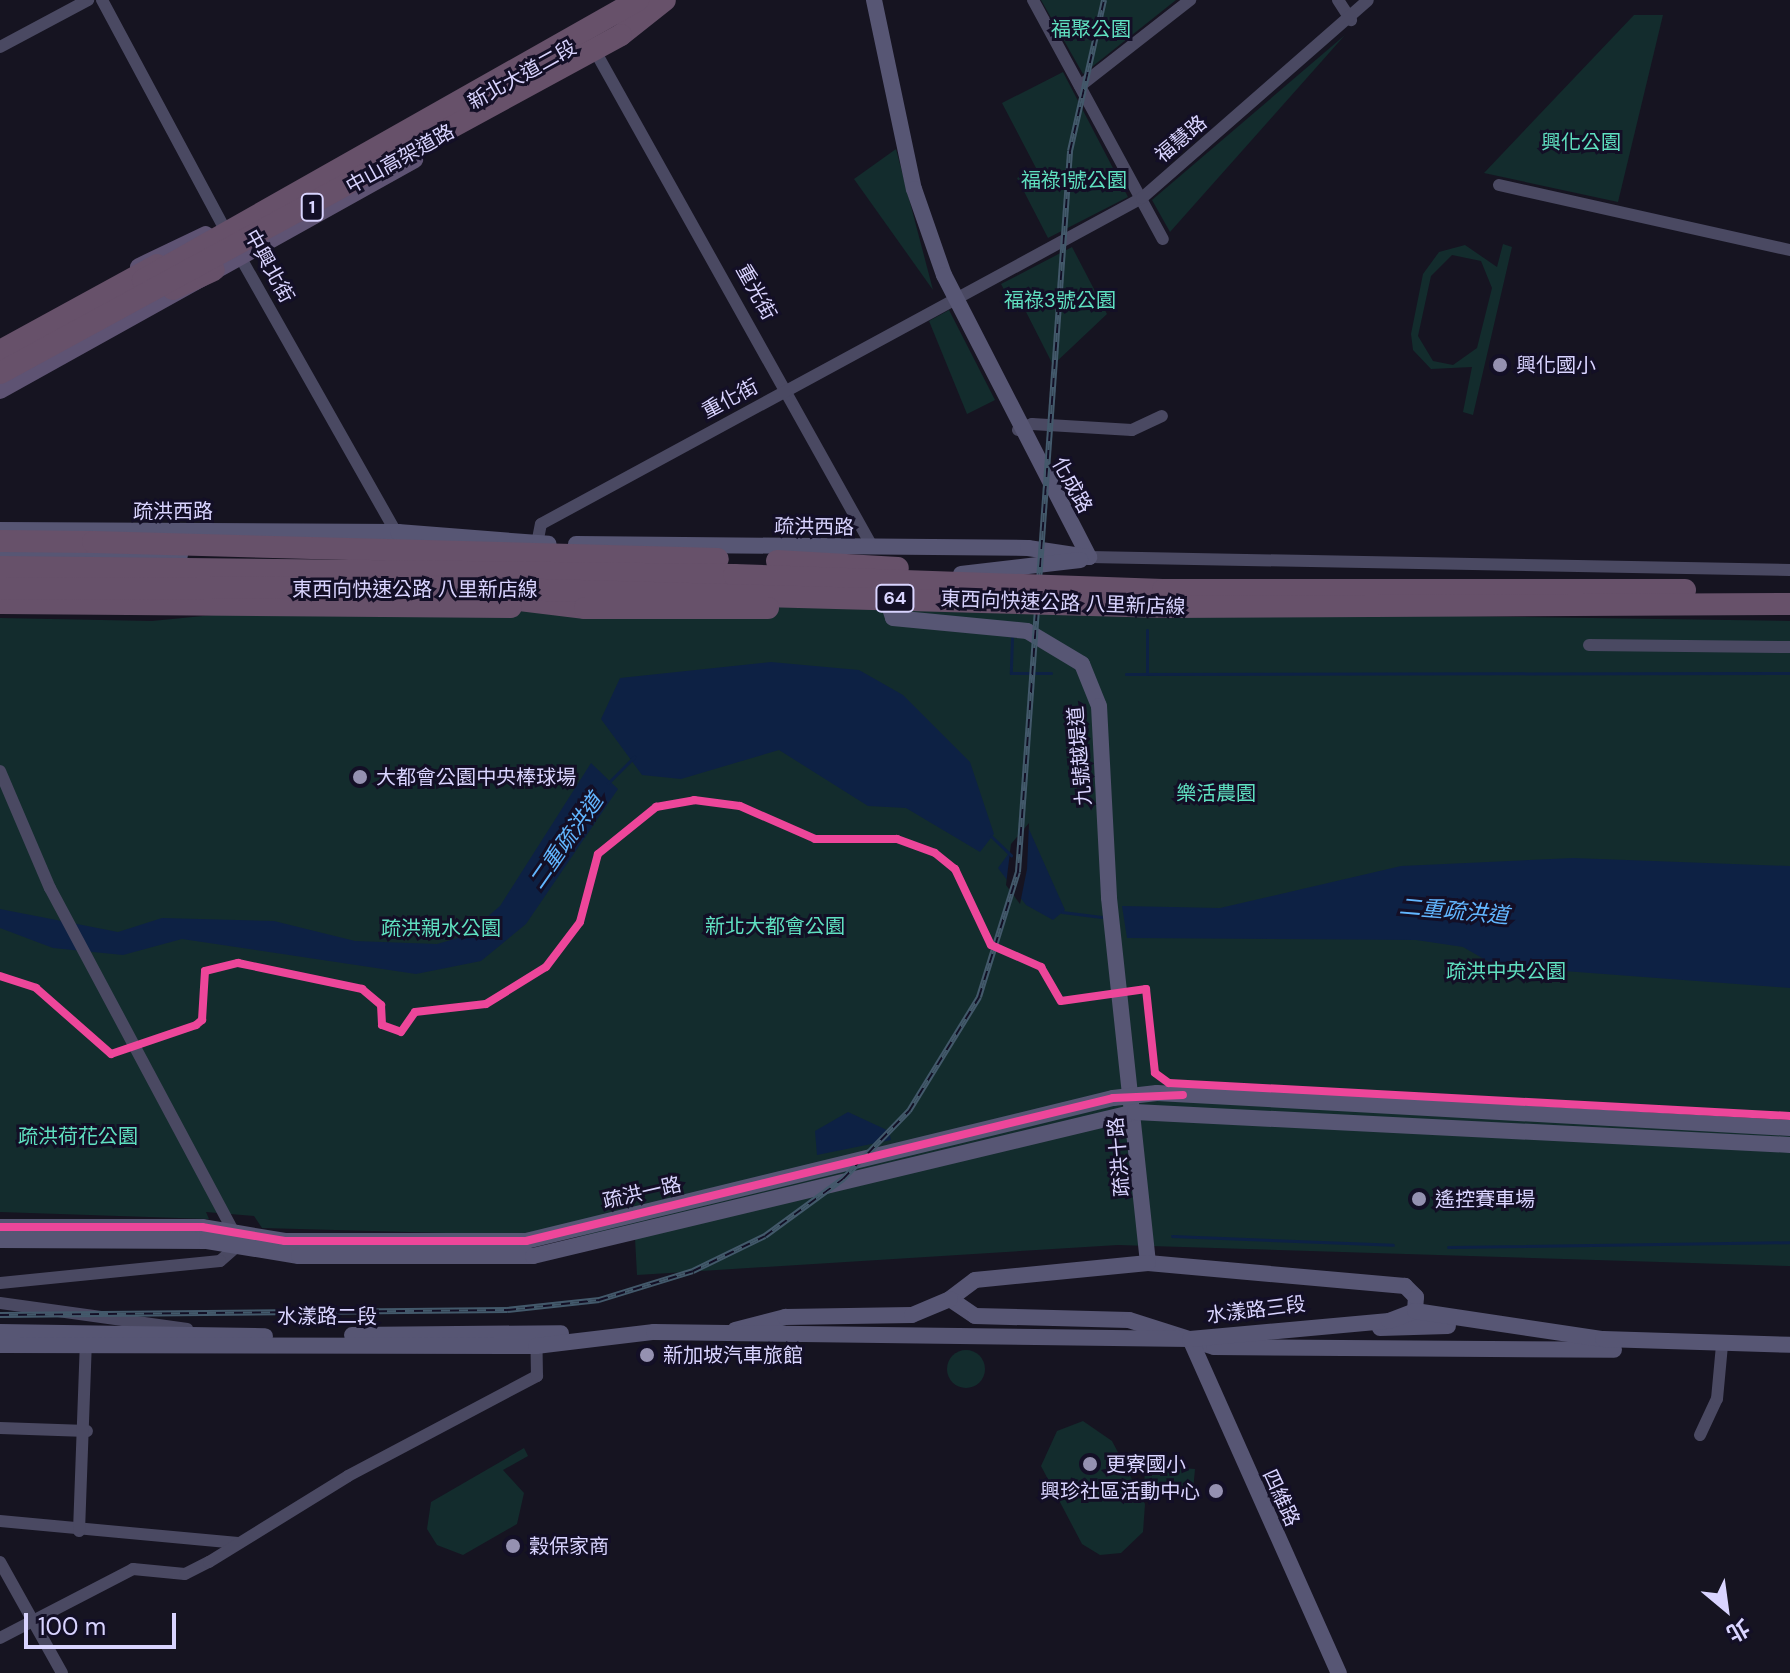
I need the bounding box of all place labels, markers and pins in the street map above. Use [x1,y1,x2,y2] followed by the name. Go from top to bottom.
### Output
[1516,353,1596,377] place label: 興化國小
[1491,356,1509,374] marker: 興化國小
[376,765,576,789] place label: 大都會公園中央棒球場
[351,768,369,786] marker: 大都會公園中央棒球場
[1435,1187,1535,1211] place label: 遙控賽車場
[1410,1190,1428,1208] marker: 遙控賽車場
[663,1343,803,1367] place label: 新加坡汽車旅館
[638,1346,656,1364] marker: 新加坡汽車旅館
[1106,1452,1186,1476] place label: 更寮國小
[1081,1455,1099,1473] marker: 更寮國小
[1040,1479,1200,1503] place label: 興珍社區活動中心
[1207,1482,1225,1500] marker: 興珍社區活動中心
[529,1534,609,1558] place label: 穀保家商
[504,1537,522,1555] marker: 穀保家商

